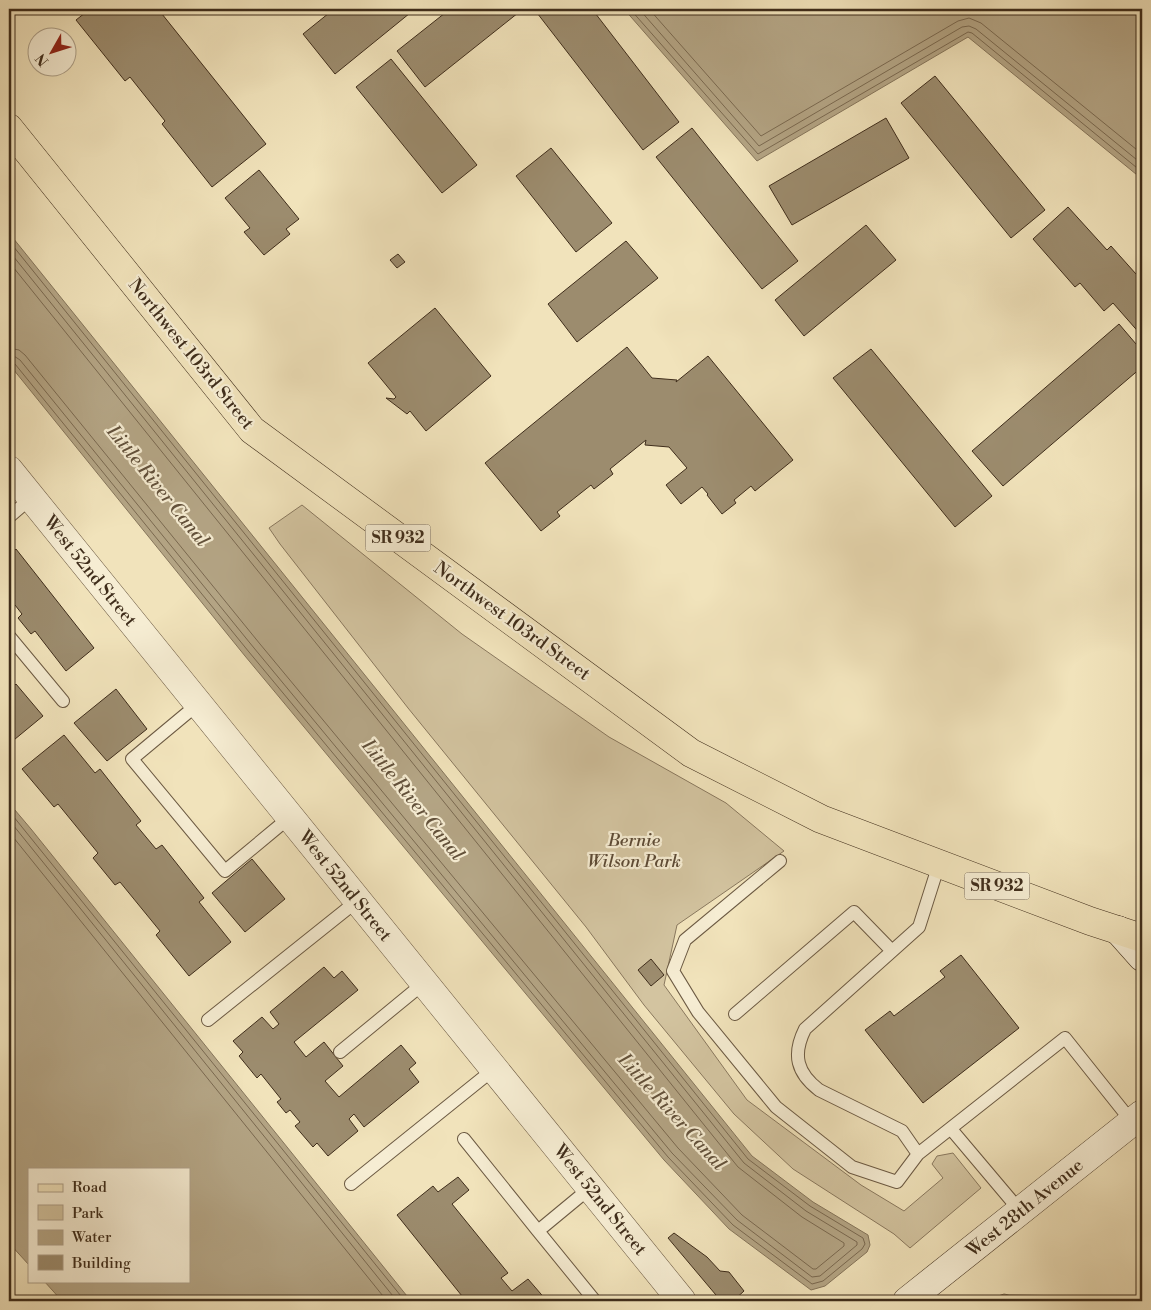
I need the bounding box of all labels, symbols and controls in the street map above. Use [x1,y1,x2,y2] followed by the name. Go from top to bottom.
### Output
[28,28,78,78] north arrow
[32,50,53,70] text: N
[123,274,259,435] street label: Northwest 103rd Street
[101,420,214,552] water label: Little River Canal
[38,510,142,632] street label: West 52nd Street
[366,524,430,552] road number: SR 932
[429,557,595,686] street label: Northwest 103rd Street
[356,734,469,866] water label: Little River Canal
[293,825,397,947] street label: West 52nd Street
[587,829,681,873] park label: Bernie Wilson Park
[964,872,1030,899] road number: SR 932
[612,1048,731,1176] water label: Little River Canal
[548,1139,652,1261] street label: West 52nd Street
[961,1154,1088,1263] street label: West 28th Avenue
[28,1168,190,1282] legend
[72,1178,107,1197] text: Road
[72,1204,104,1223] text: Park
[71,1228,112,1247] text: Water
[71,1254,131,1273] text: Building

